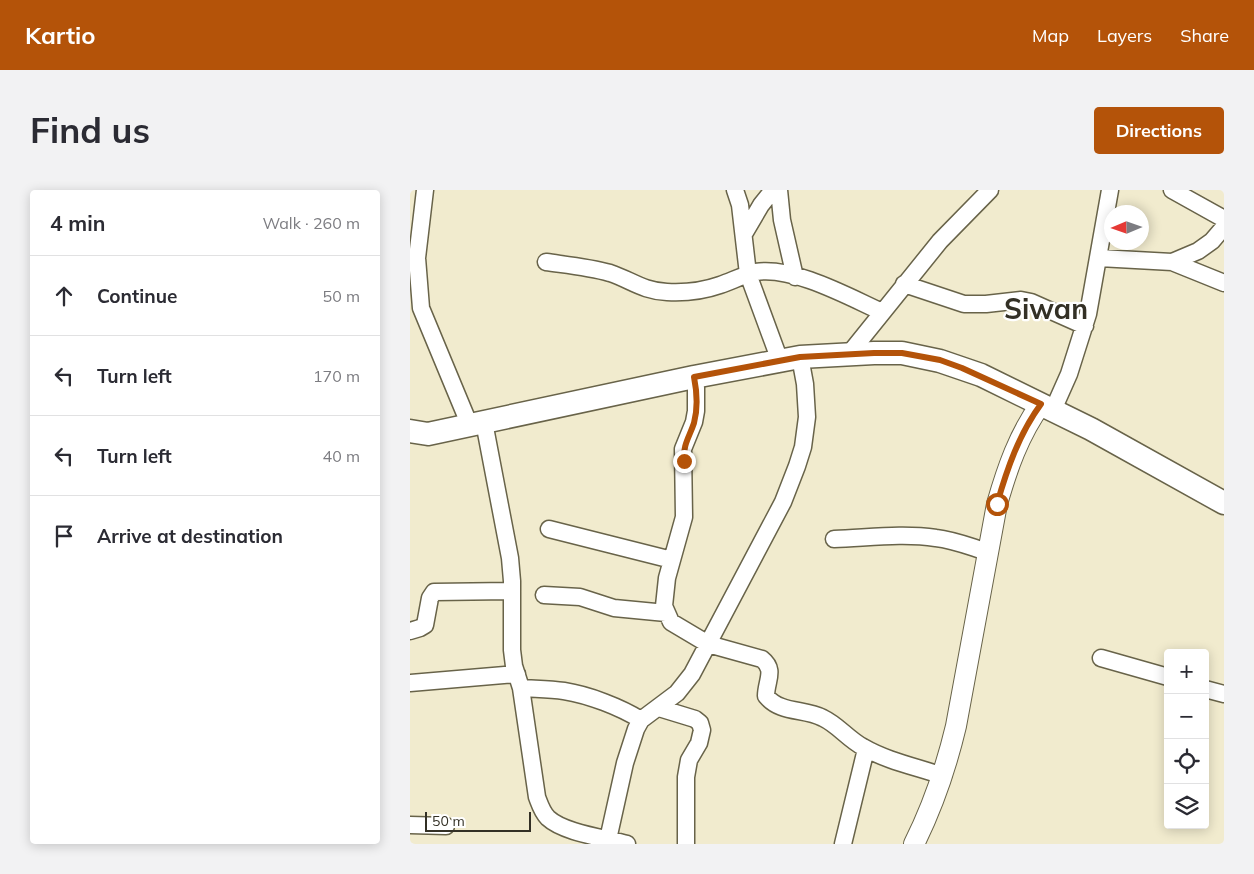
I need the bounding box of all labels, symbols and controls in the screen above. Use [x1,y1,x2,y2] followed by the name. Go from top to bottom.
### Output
[25,20,96,50] text: Kartio
[1032,24,1069,47] text: Map
[1097,24,1152,47] text: Layers
[1180,24,1229,47] text: Share
[1094,107,1224,154] button: Directions
[30,108,150,152] text: Find us
[1104,205,1149,250] north arrow
[50,210,105,236] text: 4 min
[262,213,360,233] text: Walk · 260 m
[50,282,78,310] icon: ahead
[97,284,177,308] text: Continue
[323,286,360,306] text: 50 m
[1004,291,1088,326] district label: Siwan
[50,362,78,390] icon: left
[97,364,172,388] text: Turn left
[313,366,360,386] text: 170 m
[50,442,78,470] icon: left
[97,444,172,468] text: Turn left
[323,446,360,466] text: 40 m
[673,450,696,473] route end
[986,493,1009,516] route start
[50,522,78,550] icon: arrive
[97,524,283,548] text: Arrive at destination
[1164,649,1209,829] map controls
[1164,649,1209,694] button: +
[1164,694,1209,739] button: −
[1164,739,1209,784] button: locate
[1164,784,1209,829] button: layers
[425,809,531,832] scale bar
[432,812,465,830] text: 50 m

